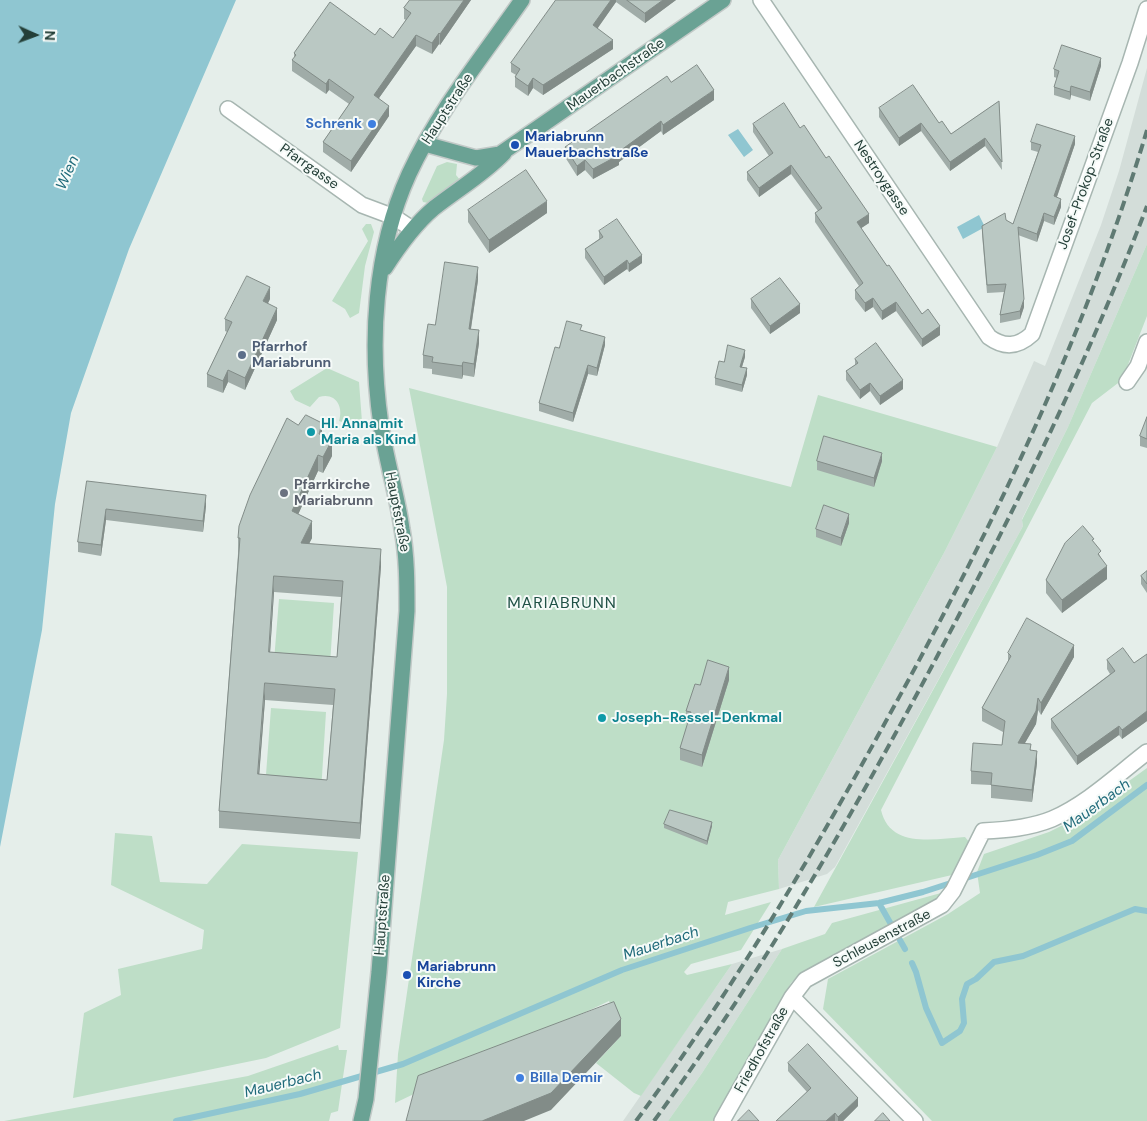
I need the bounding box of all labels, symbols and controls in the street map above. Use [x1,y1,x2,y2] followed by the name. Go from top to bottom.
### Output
[10,10,60,60] north arrow
[41,30,59,41] text: N
[564,35,668,115] street label: Mauerbachstraße
[419,70,477,148] street label: Hauptstraße
[306,116,362,132] place label: Schrenk
[1054,116,1118,252] street label: Josef-Prokop-Straße
[366,118,378,130] marker: Schrenk
[525,129,648,162] place label: Mariabrunn Mauerbachstraße
[850,137,912,219] street label: Nestroygasse
[509,139,521,151] marker: Mariabrunn Mauerbachstraße
[276,141,342,193] street label: Pfarrgasse
[53,153,83,193] water label: Wien
[252,339,331,372] place label: Pfarrhof Mariabrunn
[236,349,248,361] marker: Pfarrhof Mariabrunn
[321,416,416,448] place label: Hl. Anna mit Maria als Kind
[305,426,317,438] marker: Hl. Anna mit Maria als Kind
[381,471,413,553] street label: Hauptstraße
[294,477,373,510] place label: Pfarrkirche Mariabrunn
[278,487,290,499] marker: Pfarrkirche Mariabrunn
[506,594,618,614] district label: MARIABRUNN
[612,710,782,726] place label: Joseph-Ressel-Denkmal
[596,712,608,724] marker: Joseph-Ressel-Denkmal
[1060,776,1134,836] water label: Mauerbach
[372,874,394,956] street label: Hauptstraße
[830,906,934,972] street label: Schleusenstraße
[621,923,701,965] water label: Mauerbach
[417,959,496,992] place label: Mariabrunn Kirche
[401,969,413,981] marker: Mariabrunn Kirche
[731,1004,793,1096] street label: Friedhofstraße
[243,1066,323,1102] water label: Mauerbach
[530,1070,603,1086] place label: Billa Demir
[514,1072,526,1084] marker: Billa Demir

